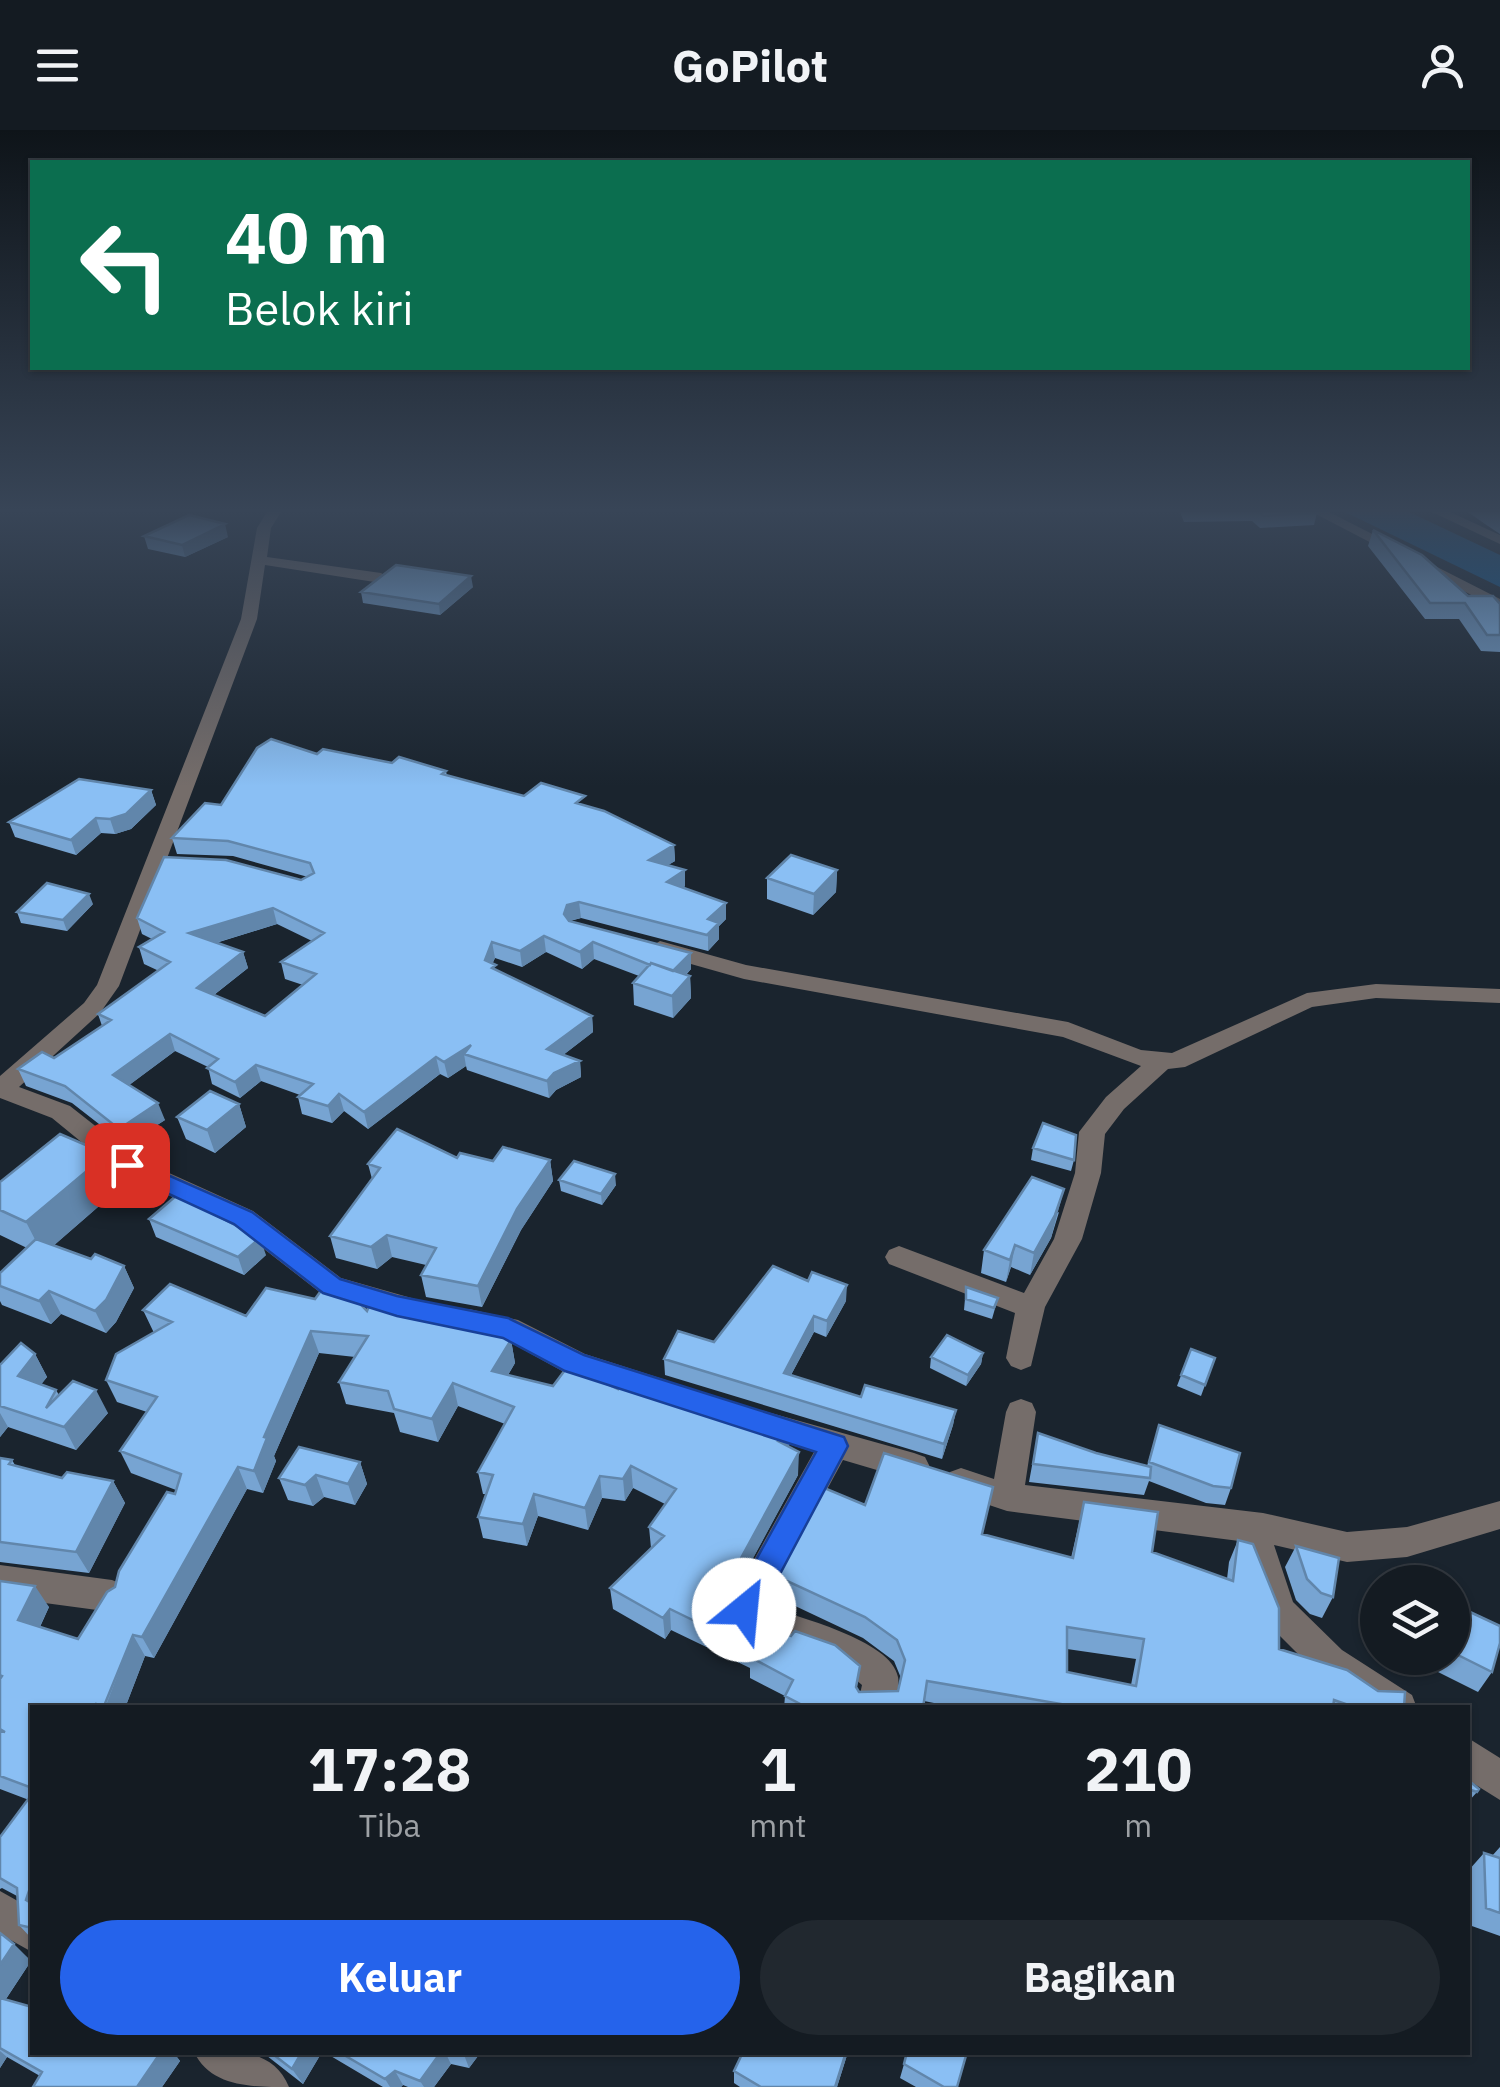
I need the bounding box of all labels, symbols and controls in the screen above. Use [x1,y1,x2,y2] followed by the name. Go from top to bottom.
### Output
[672,36,828,94] text: GoPilot
[30,38,85,93] icon: menu
[1415,38,1470,93] icon: person
[225,191,388,282] text: 40 m
[60,200,190,330] icon: left
[225,279,414,337] text: Belok kiri
[85,1123,170,1208] pin
[100,1138,155,1193] icon: arrive
[692,1558,796,1662] position arrow
[1360,1565,1470,1675] map controls
[1360,1565,1470,1675] button: layers
[308,1729,472,1808] text: 17:28
[760,1729,796,1808] text: 1
[1084,1729,1192,1808] text: 210
[359,1804,421,1846] text: Tiba
[749,1804,807,1846] text: mnt
[1124,1804,1152,1846] text: m
[60,1920,740,2035] button: Keluar
[760,1920,1440,2035] button: Bagikan

